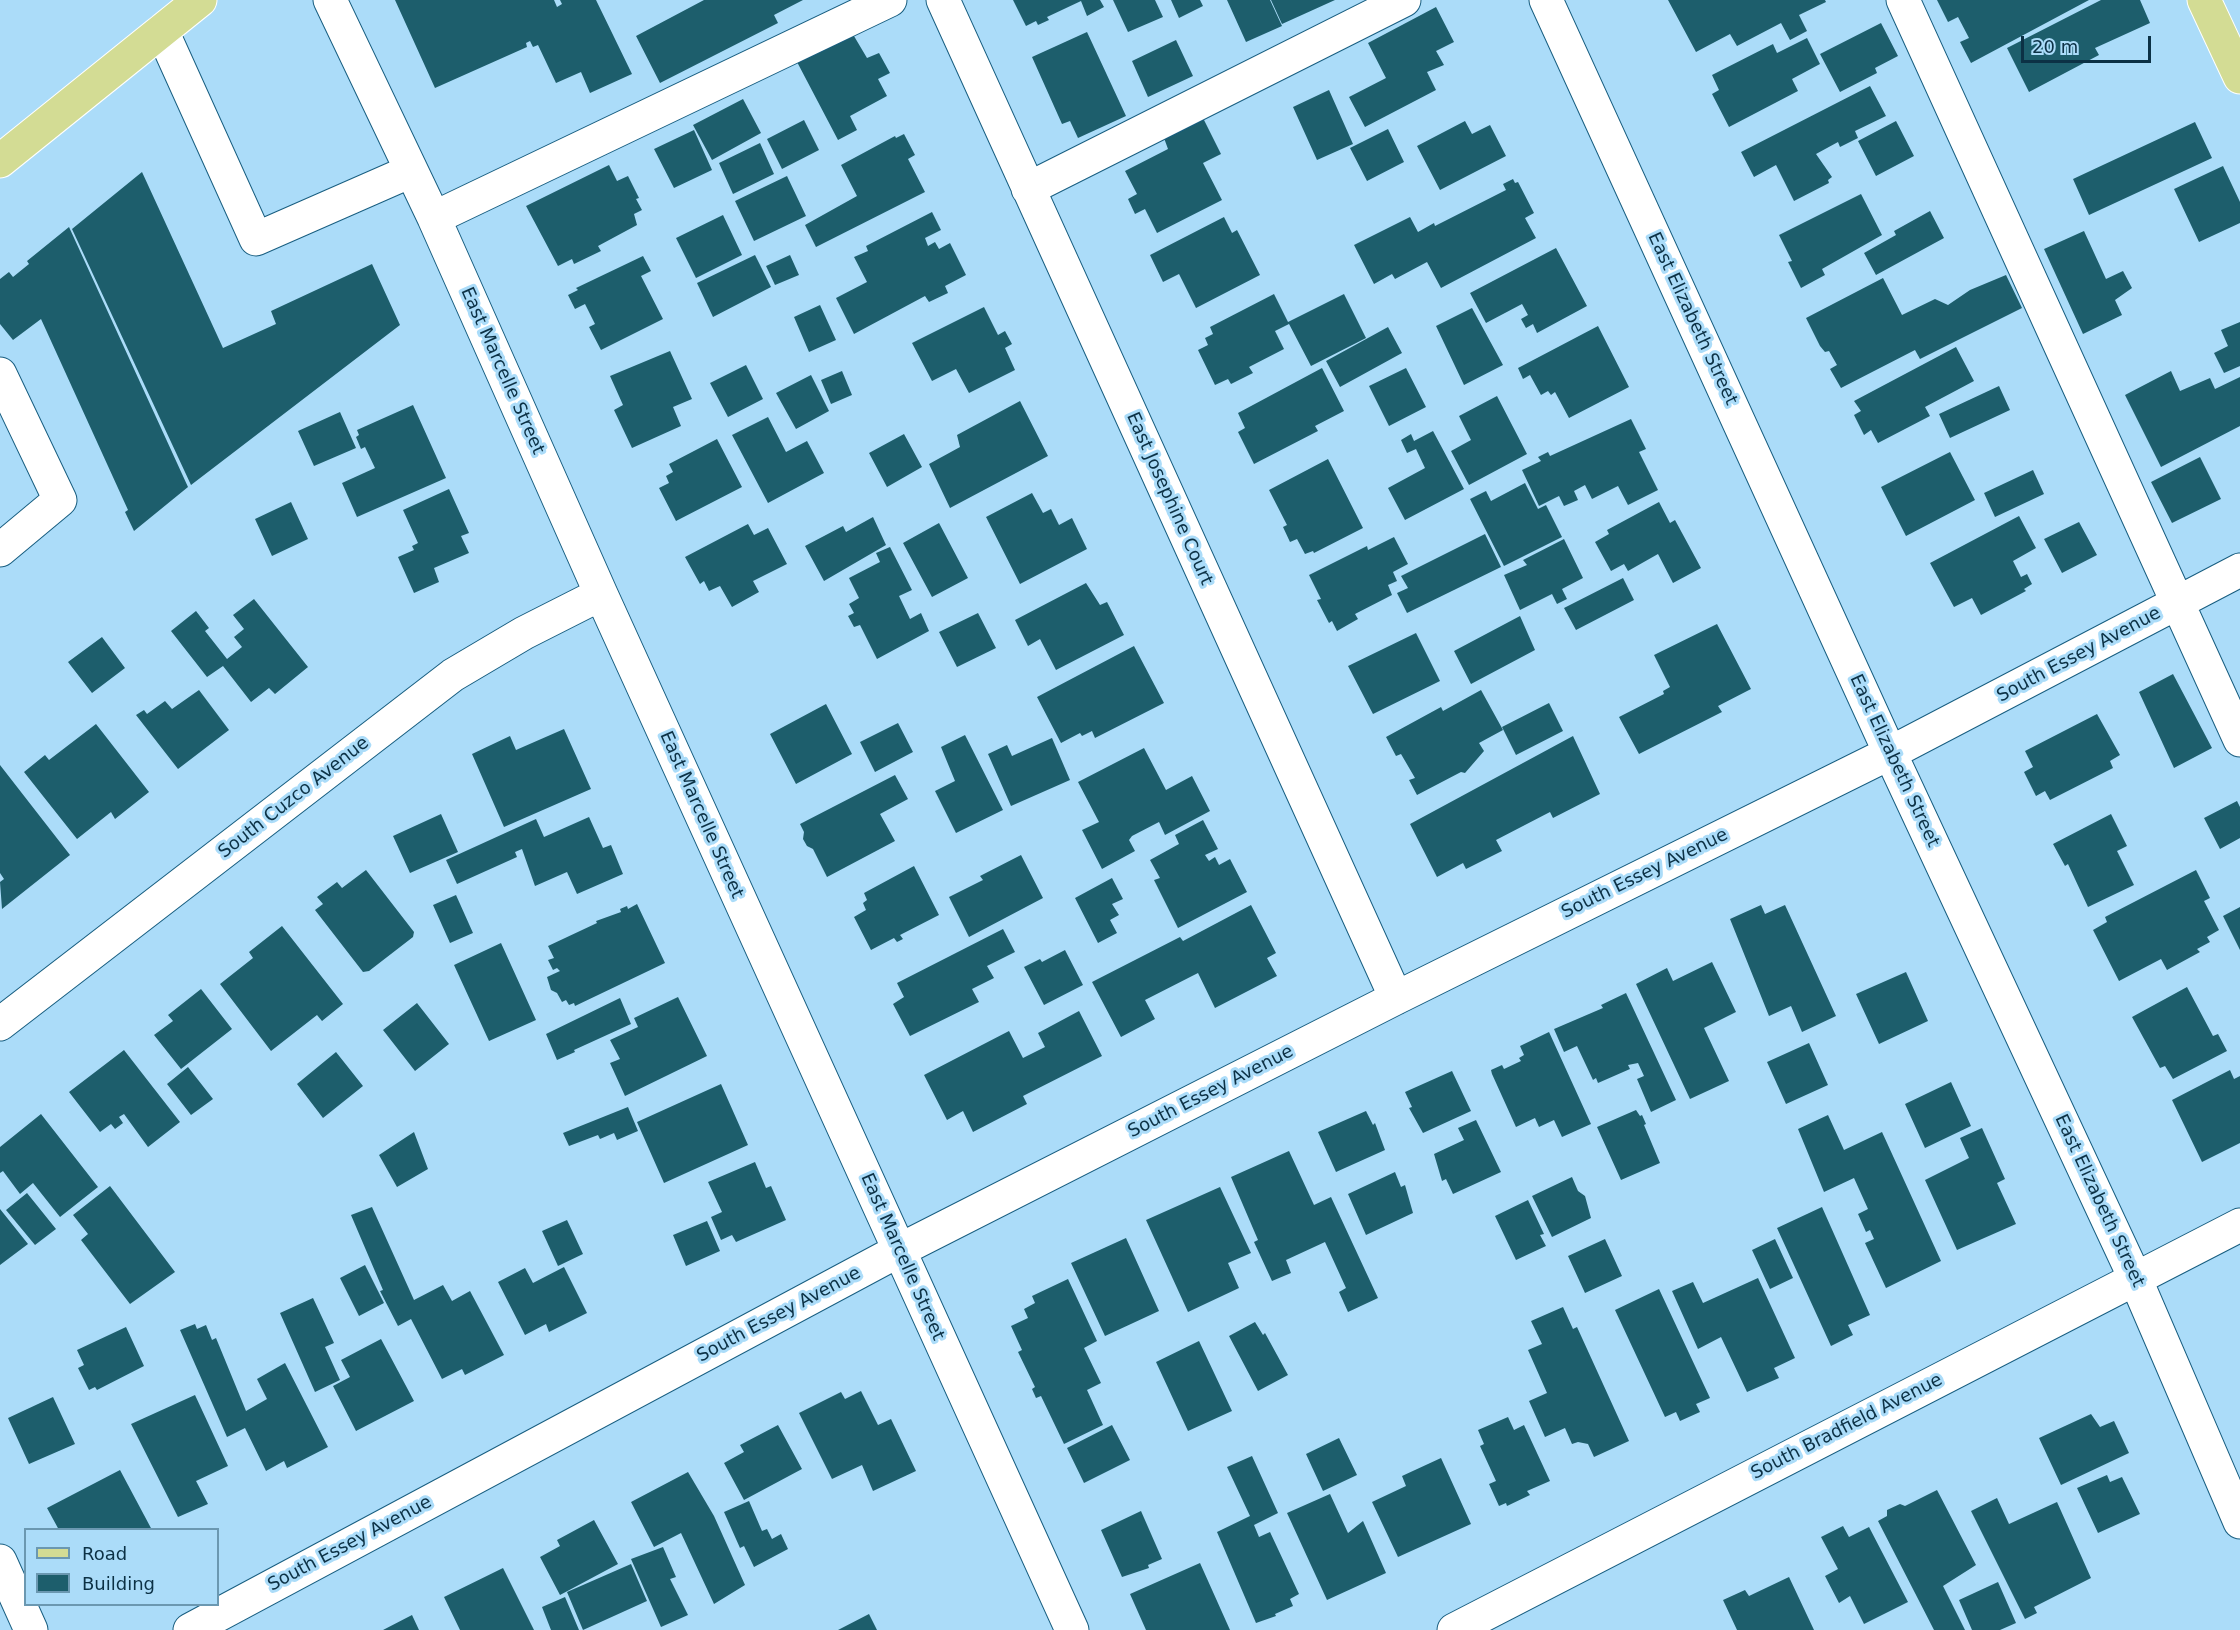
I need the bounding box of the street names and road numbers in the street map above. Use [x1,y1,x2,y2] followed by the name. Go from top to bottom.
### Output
[1643,229,1741,409] street label: East Elizabeth Street
[455,284,549,458] street label: East Marcelle Street
[1121,409,1217,589] street label: East Josephine Court
[1993,603,2165,707] street label: South Essey Avenue
[1845,671,1943,851] street label: East Elizabeth Street
[654,728,748,902] street label: East Marcelle Street
[214,733,374,863] street label: South Cuzco Avenue
[1558,824,1732,924] street label: South Essey Avenue
[1125,1041,1297,1143] street label: South Essey Avenue
[2050,1111,2148,1291] street label: East Elizabeth Street
[855,1170,949,1344] street label: East Marcelle Street
[693,1263,865,1367] street label: South Essey Avenue
[1748,1369,1946,1485] street label: South Bradfield Avenue
[264,1492,436,1596] street label: South Essey Avenue

